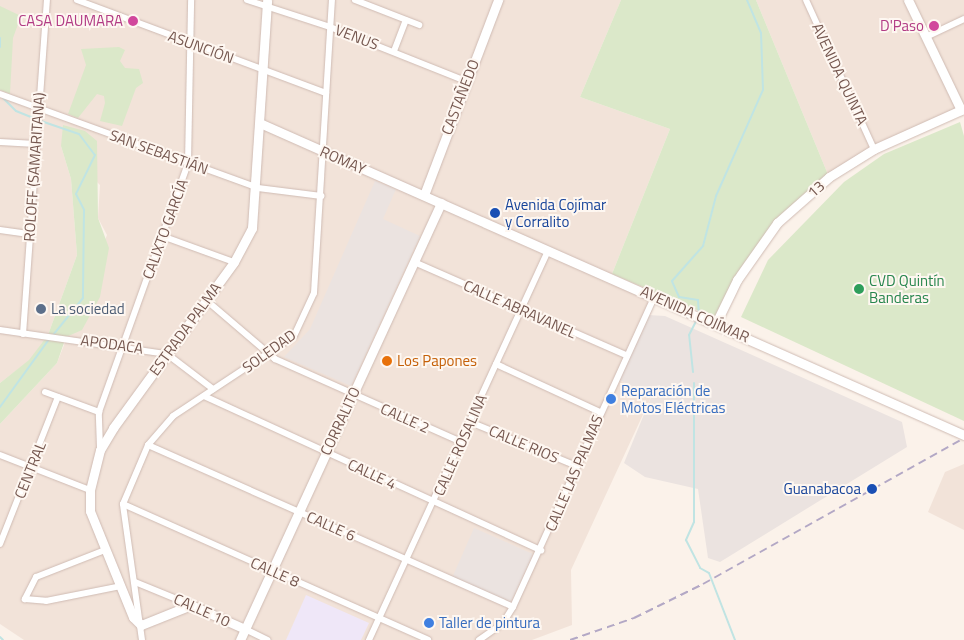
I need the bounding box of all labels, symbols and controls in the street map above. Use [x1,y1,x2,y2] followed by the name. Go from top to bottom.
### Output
[18,12,123,30] place label: CASA DAUMARA
[127,15,139,27] marker: CASA DAUMARA
[880,17,924,35] place label: D'Paso
[808,20,872,128] street label: AVENIDA QUINTA
[928,20,940,32] marker: D'Paso
[333,21,381,53] street label: VENUS
[166,27,236,67] street label: ASUNCIÓN
[437,57,483,137] street label: CASTAÑEDO
[20,92,48,242] street label: ROLOFF (SAMARITANA)
[107,126,211,178] street label: SAN SEBASTIÁN
[317,142,369,178] street label: ROMAY
[139,176,191,282] street label: CALIXTO GARCÍA
[804,177,828,201] street label: 13
[505,195,606,230] place label: Avenida Cojímar y Corralito
[489,207,501,219] marker: Avenida Cojímar y Corralito
[869,271,945,306] place label: CVD Quintín Banderas
[461,276,579,342] street label: CALLE ABRAVANEL
[145,279,225,379] street label: ESTRADA PALMA
[638,282,752,346] street label: AVENIDA COJÍMAR
[853,283,865,295] marker: CVD Quintín Banderas
[51,300,125,318] place label: La sociedad
[35,303,47,315] marker: La sociedad
[239,326,299,376] street label: SOLEDAD
[80,331,144,357] street label: APODACA
[397,352,477,370] place label: Los Papones
[381,355,393,367] marker: Los Papones
[621,381,725,416] place label: Reparación de Motos Eléctricas
[316,384,364,458] street label: CORRALITO
[430,392,490,498] street label: CALLE ROSALINA
[605,393,617,405] marker: Reparación de Motos Eléctricas
[378,399,432,437] street label: CALLE 2
[541,412,607,534] street label: CALLE LAS PALMAS
[486,421,562,467] street label: CALLE RIOS
[10,439,50,501] street label: CENTRAL
[345,455,399,493] street label: CALLE 4
[783,480,861,498] place label: Guanabacoa
[865,482,879,496] marker: Guanabacoa
[304,507,358,545] street label: CALLE 6
[248,553,302,591] street label: CALLE 8
[171,590,233,630] street label: CALLE 10
[439,614,540,632] place label: Taller de pintura
[423,617,435,629] marker: Taller de pintura

